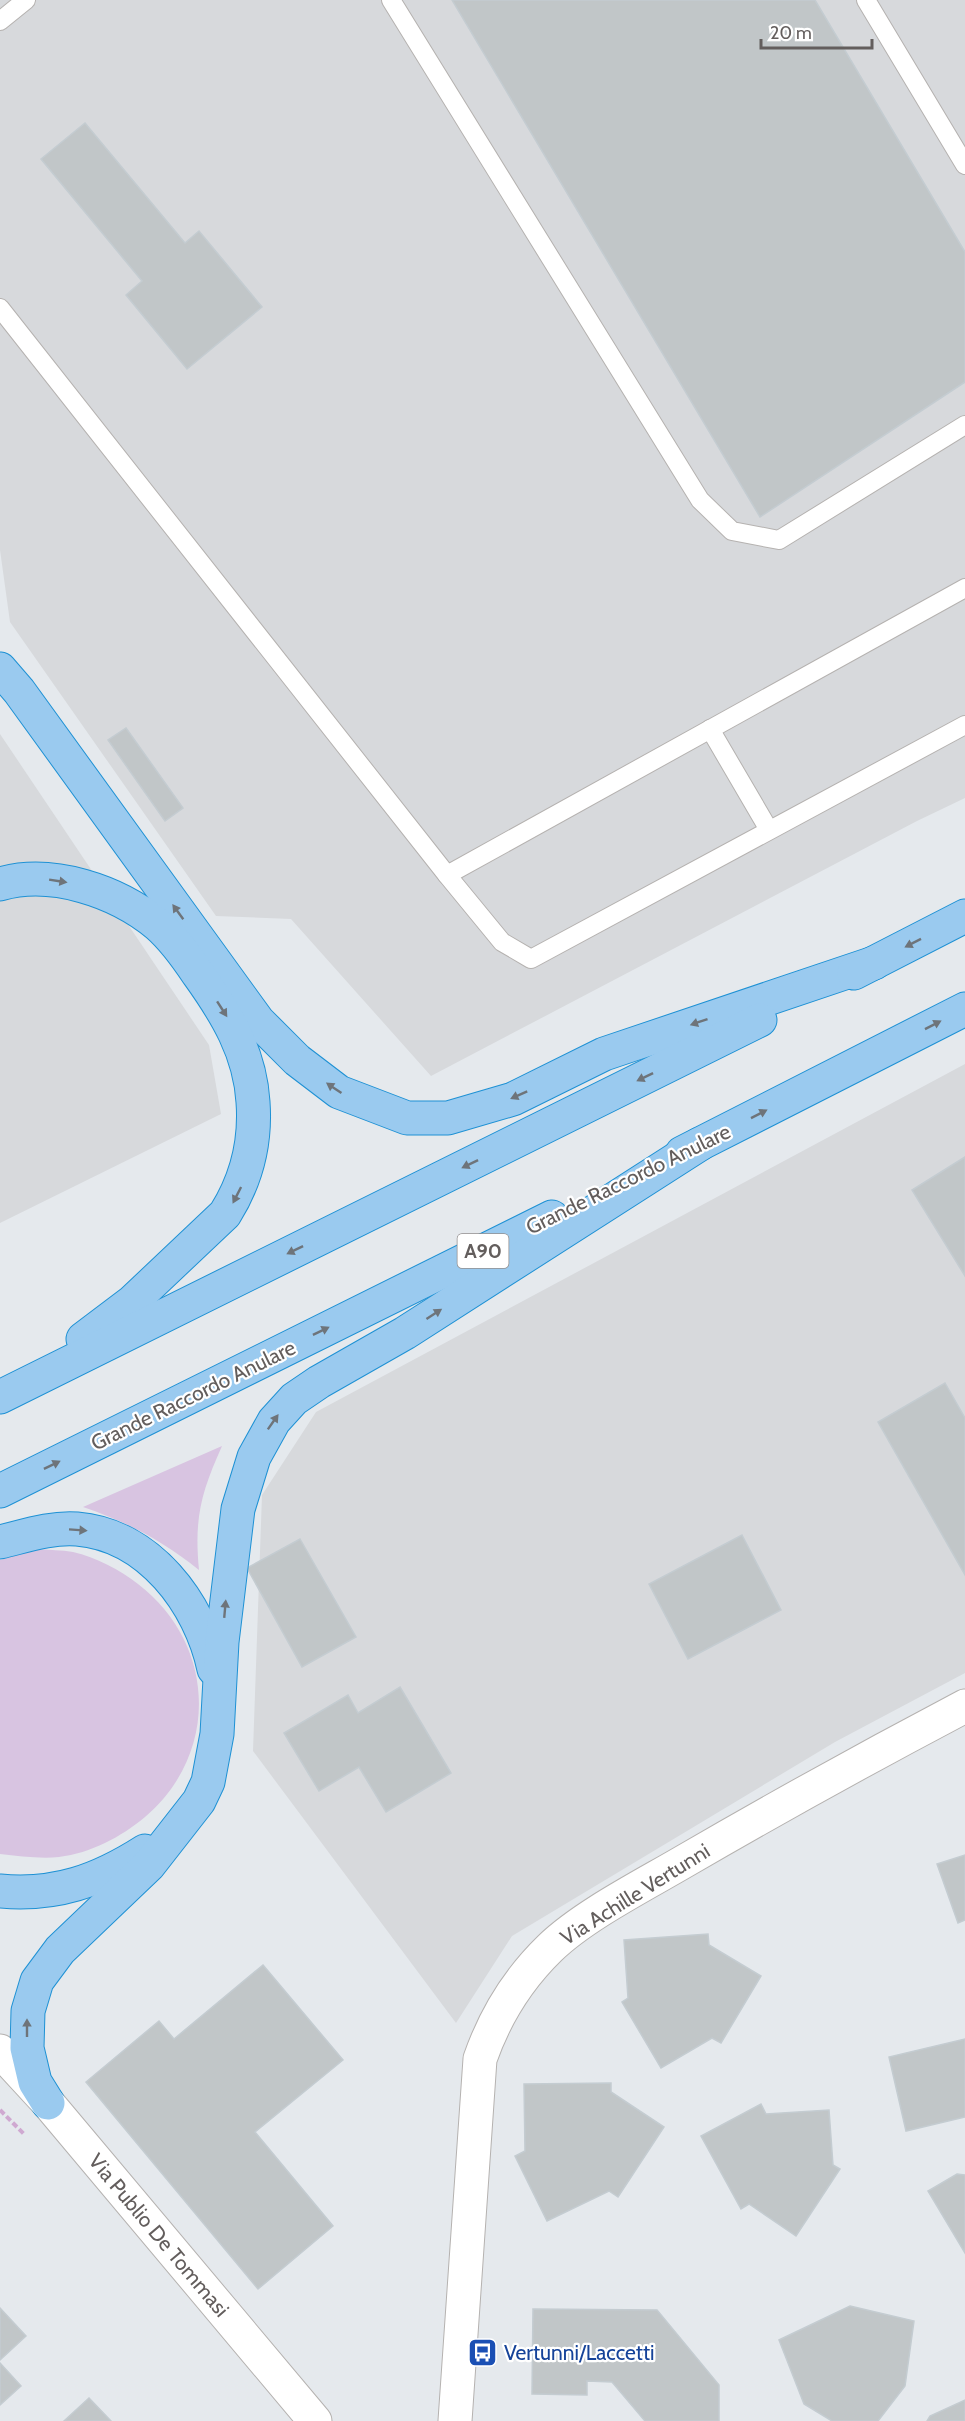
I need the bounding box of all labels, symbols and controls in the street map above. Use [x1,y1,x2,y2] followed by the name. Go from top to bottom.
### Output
[761,12,872,50] scale bar
[770,22,812,44] text: 20 m
[49,877,68,886] one-way arrow
[173,904,185,919] one-way arrow
[904,938,921,948] one-way arrow
[216,1000,228,1016] one-way arrow
[690,1017,708,1027] one-way arrow
[924,1020,941,1030] one-way arrow
[636,1072,653,1082] one-way arrow
[327,1082,343,1094] one-way arrow
[511,1091,528,1100] one-way arrow
[750,1109,768,1119] one-way arrow
[522,1118,735,1239] street label: Grande Raccordo Anulare
[461,1158,479,1168] one-way arrow
[232,1186,241,1203] one-way arrow
[458,1234,508,1268] road number: A90
[287,1246,304,1255] one-way arrow
[426,1309,442,1320] one-way arrow
[313,1327,330,1336] one-way arrow
[87,1334,300,1455] street label: Grande Raccordo Anulare
[267,1415,279,1430] one-way arrow
[44,1460,61,1469] one-way arrow
[69,1525,88,1535] one-way arrow
[220,1599,230,1618] one-way arrow
[556,1838,714,1950] street label: Via Achille Vertunni
[22,2019,32,2038] one-way arrow
[84,2148,234,2322] street label: Via Publio De Tommasi
[467,2336,499,2368] bus stop icon: Vertunni/Laccetti
[504,2340,654,2365] place label: Vertunni/Laccetti

